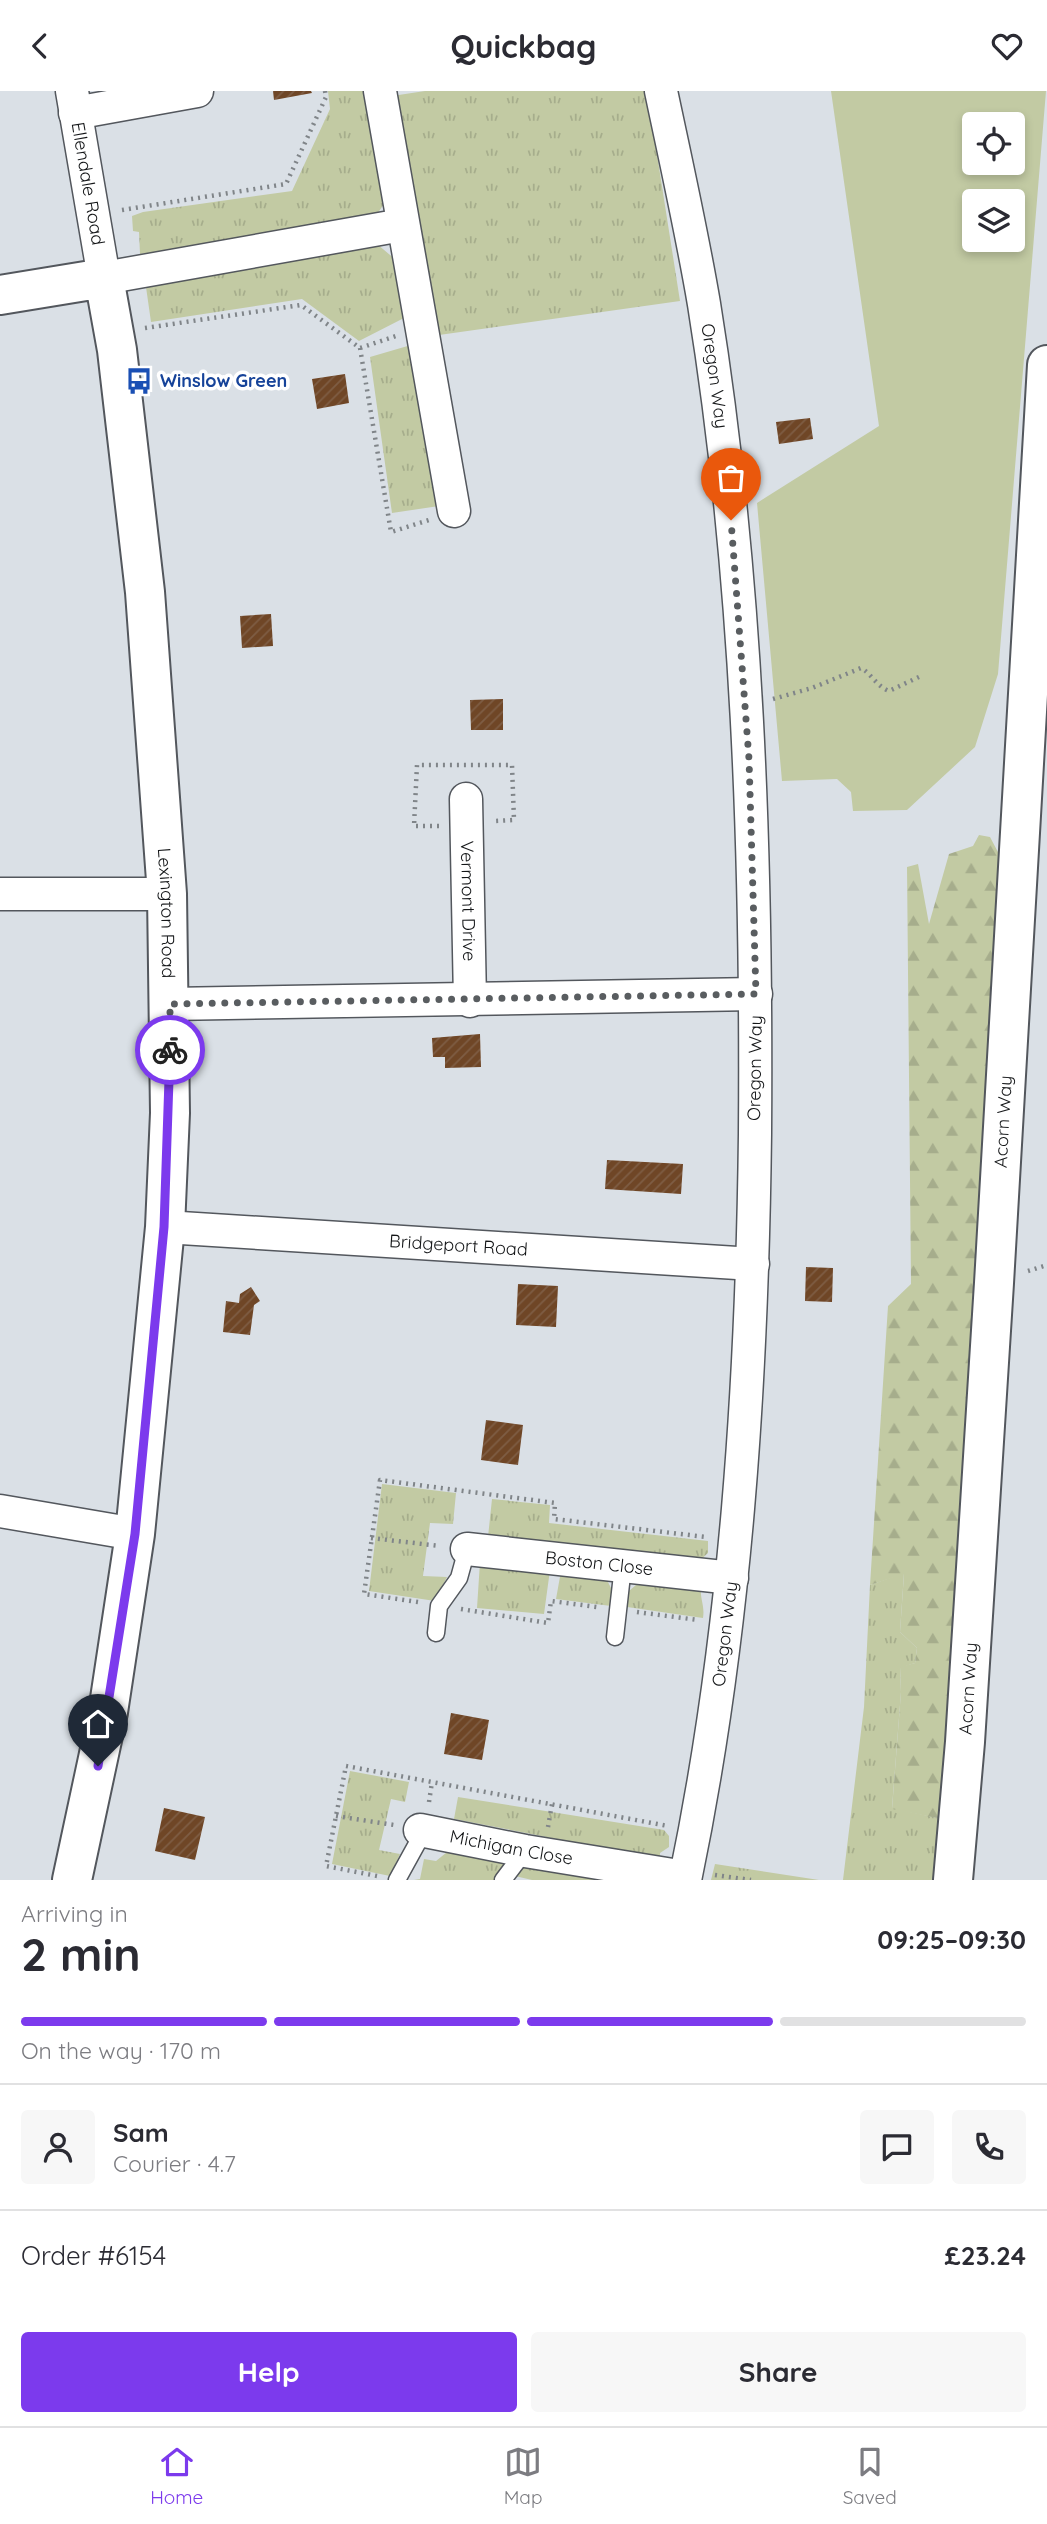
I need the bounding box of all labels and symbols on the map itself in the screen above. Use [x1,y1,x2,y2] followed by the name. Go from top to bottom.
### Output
[67,120,110,247] street label: Ellendale Road
[696,322,734,430] street label: Oregon Way
[124,366,154,396] bus stop icon: Winslow Green
[160,369,287,392] place label: Winslow Green
[701,448,761,520] pin
[456,840,481,962] street label: Vermont Drive
[153,847,180,979] street label: Lexington Road
[135,1015,205,1085] courier
[742,1015,767,1121] street label: Oregon Way
[989,1075,1017,1169] street label: Acorn Way
[388,1229,529,1261] street label: Bridgeport Road
[544,1546,654,1580] street label: Boston Close
[707,1580,742,1688] street label: Oregon Way
[953,1642,982,1735] street label: Acorn Way
[68,1694,128,1766] pin
[448,1824,575,1870] street label: Michigan Close

